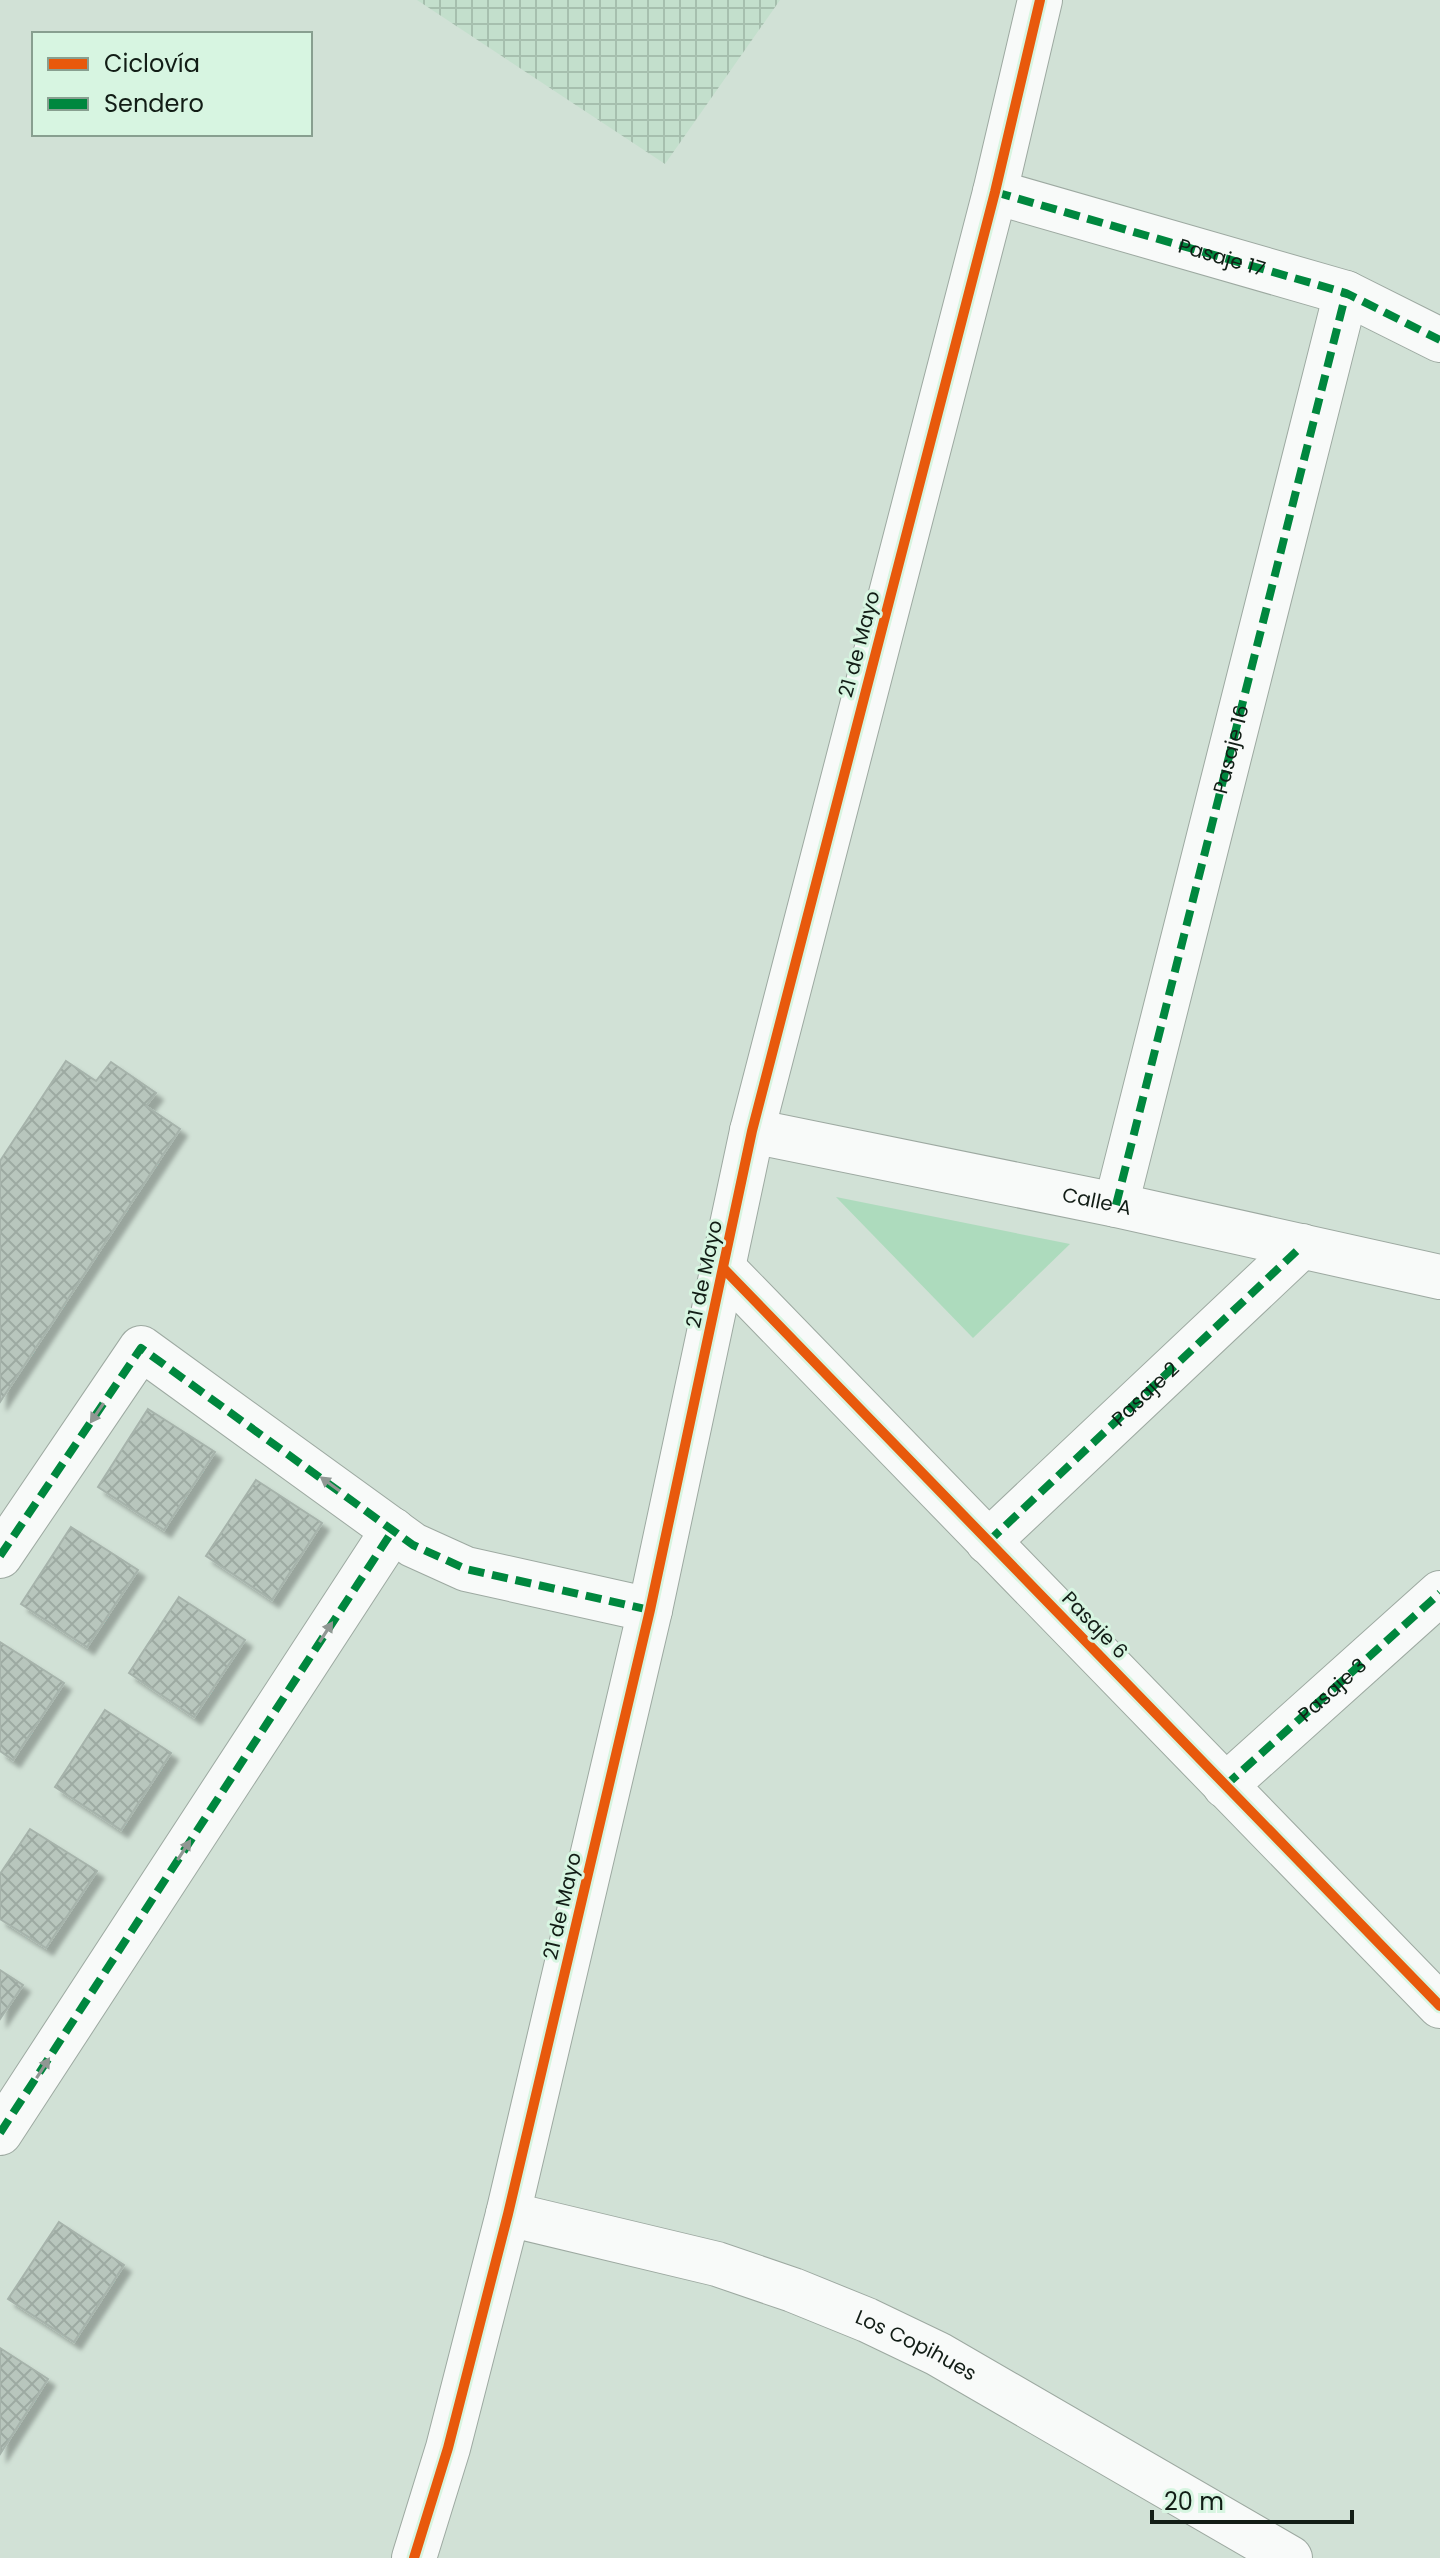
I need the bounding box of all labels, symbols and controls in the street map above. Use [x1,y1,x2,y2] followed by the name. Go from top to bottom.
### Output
[32,32,312,136] legend
[104,47,200,80] text: Ciclovía
[104,87,204,120] text: Sendero
[1175,231,1269,283] street label: Pasaje 17
[831,588,887,700] street label: 21 de Mayo
[1206,702,1256,797] street label: Pasaje 16
[1060,1180,1134,1222] street label: Calle A
[679,1218,729,1330] street label: 21 de Mayo
[1105,1355,1185,1433] street label: Pasaje 2
[90,1402,105,1423] one-way arrow
[319,1477,340,1493] one-way arrow
[1056,1585,1134,1665] street label: Pasaje 6
[319,1622,334,1643] one-way arrow
[1292,1651,1373,1728] street label: Pasaje 3
[177,1839,191,1861] one-way arrow
[536,1850,588,1962] street label: 21 de Mayo
[35,2057,49,2079] one-way arrow
[851,2303,982,2387] street label: Los Copihues
[1152,2474,1352,2524] scale bar
[1164,2485,1224,2518] text: 20 m

